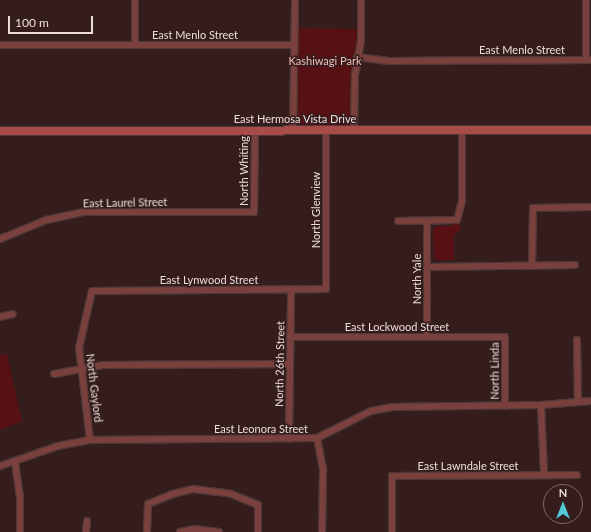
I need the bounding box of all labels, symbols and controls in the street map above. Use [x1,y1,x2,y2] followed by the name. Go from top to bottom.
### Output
[10,8,95,34] scale bar
[15,15,49,30] text: 100 m
[152,28,238,42] street label: East Menlo Street
[479,43,565,57] street label: East Menlo Street
[289,54,361,68] park label: Kashiwagi Park
[234,112,356,126] street label: East Hermosa Vista Drive
[237,136,251,206] street label: North Whiting
[309,172,323,248] street label: North Glenview
[83,196,167,210] street label: East Laurel Street
[410,254,424,304] street label: North Yale
[160,273,258,287] street label: East Lynwood Street
[345,320,449,334] street label: East Lockwood Street
[273,321,287,407] street label: North 26th Street
[488,342,502,400] street label: North Linda
[83,353,105,423] street label: North Gaylord
[214,422,308,436] street label: East Leonora Street
[418,459,518,473] street label: East Lawndale Street
[543,484,583,524] north arrow
[559,486,567,499] text: N

